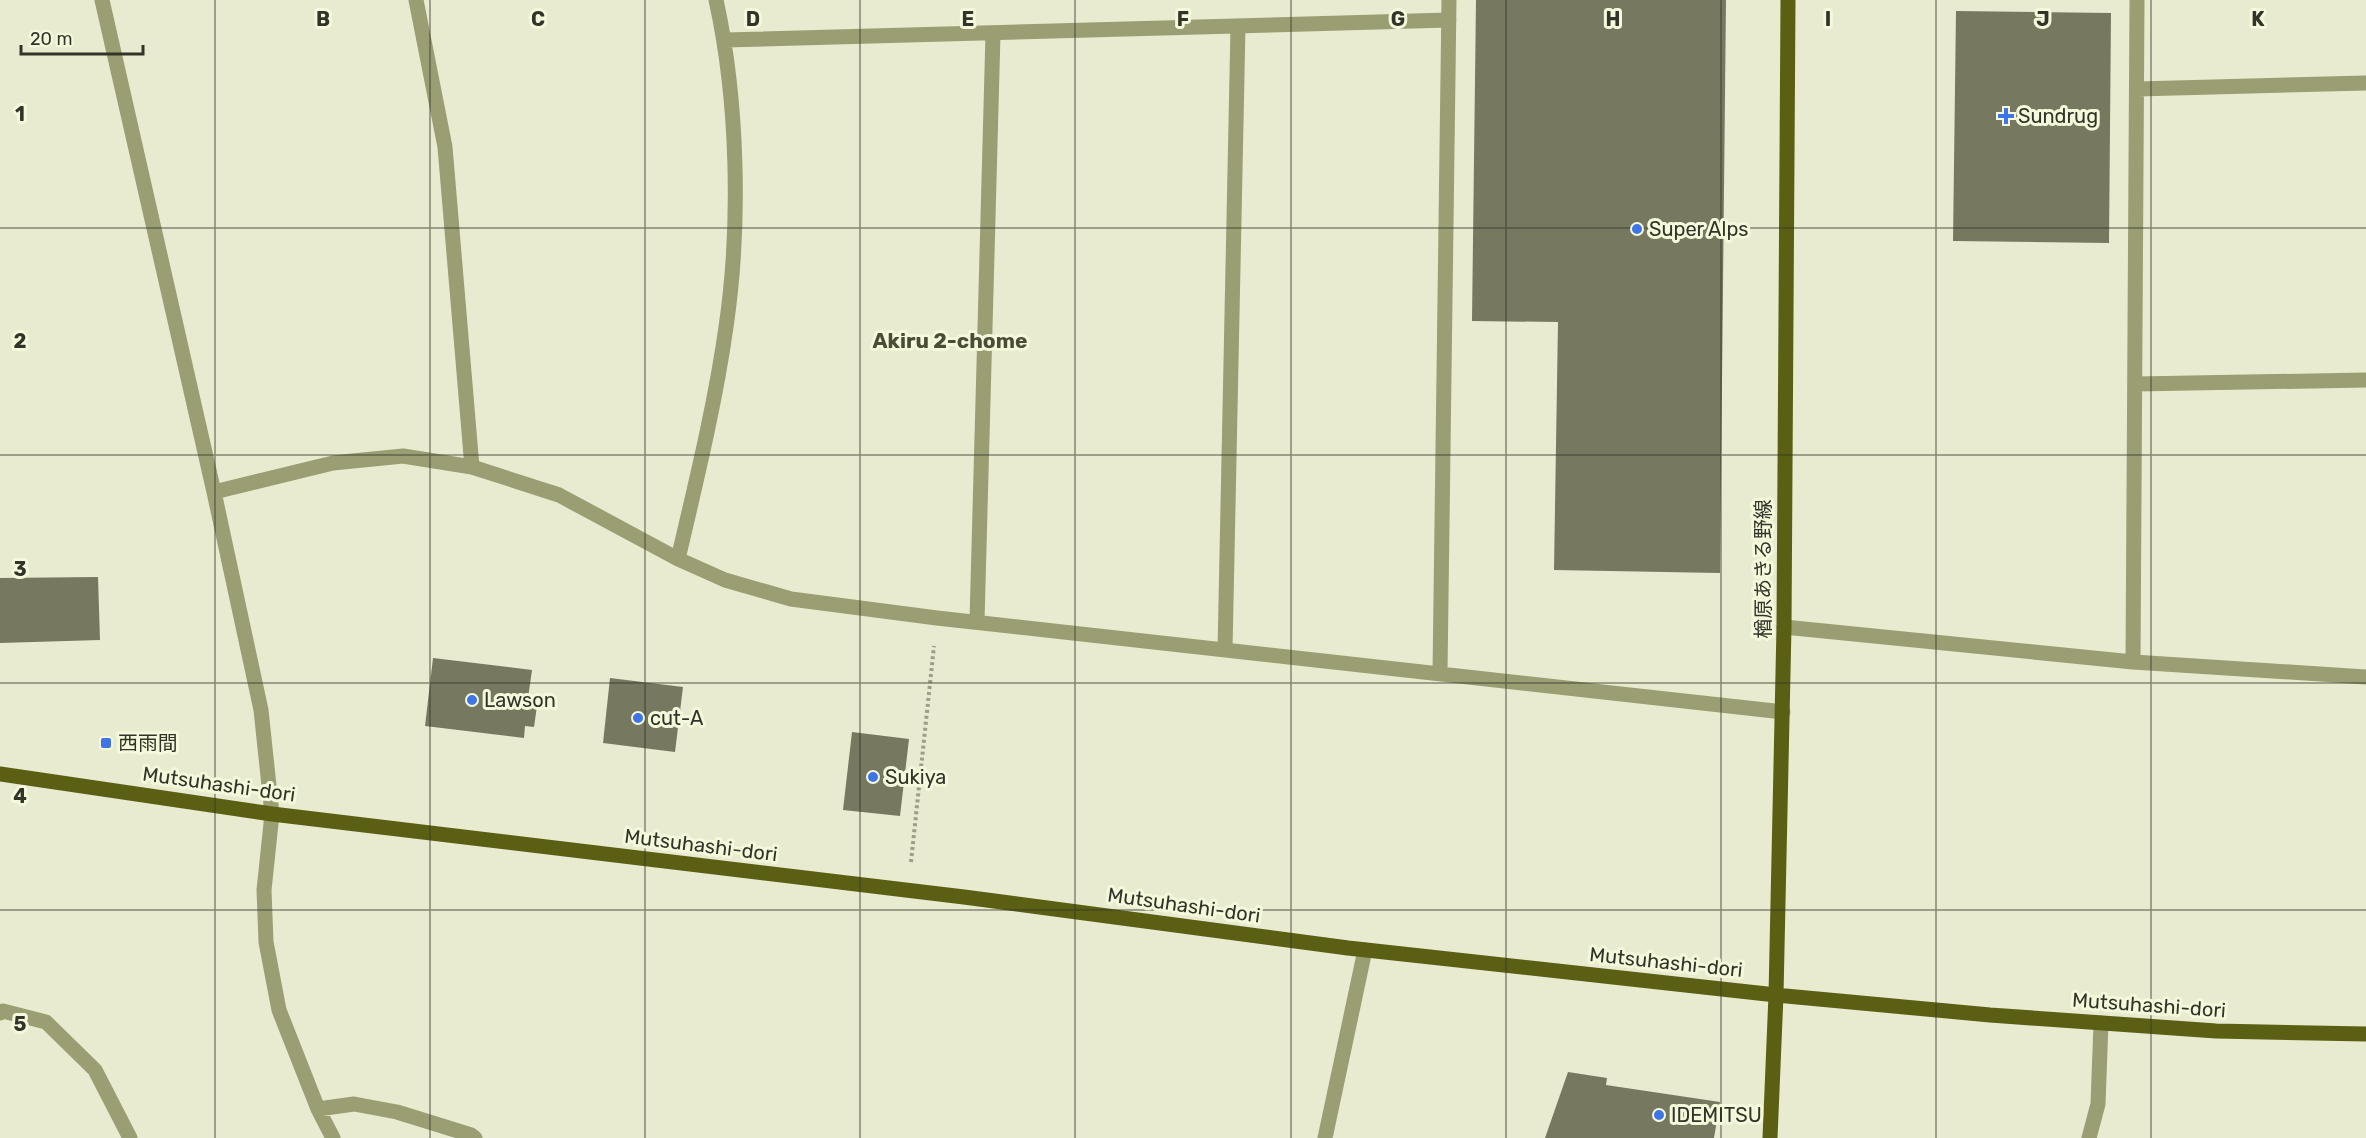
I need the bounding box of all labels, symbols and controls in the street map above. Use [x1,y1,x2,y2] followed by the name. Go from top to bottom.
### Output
[316,7,330,31] text: B
[531,7,545,31] text: C
[746,7,760,31] text: D
[962,7,974,31] text: E
[1177,7,1189,31] text: F
[1391,7,1405,31] text: G
[1606,7,1620,31] text: H
[1825,7,1831,31] text: I
[2036,7,2050,31] text: J
[2251,7,2265,31] text: K
[21,18,142,56] scale bar
[30,28,72,50] text: 20 m
[15,102,25,126] text: 1
[2018,104,2098,128] place label: Sundrug
[1999,109,2013,123] marker: Sundrug
[1649,217,1749,241] place label: Super Alps
[1630,222,1644,236] marker: Super Alps
[873,328,1027,353] district label: Akiru 2-chome
[14,329,27,353] text: 2
[1751,499,1775,639] street label: 楢原あきる野線
[13,557,27,581] text: 3
[484,688,556,712] place label: Lawson
[465,693,479,707] marker: Lawson
[650,706,703,730] place label: cut-A
[631,711,645,725] marker: cut-A
[118,731,178,755] place label: 西雨間
[99,736,113,750] marker: 西雨間
[141,761,297,807] street label: Mutsuhashi-dori
[885,765,946,789] place label: Sukiya
[866,770,880,784] marker: Sukiya
[13,784,27,808] text: 4
[623,824,779,866] street label: Mutsuhashi-dori
[1106,882,1262,928] street label: Mutsuhashi-dori
[1588,942,1744,982] street label: Mutsuhashi-dori
[2071,988,2227,1022] street label: Mutsuhashi-dori
[14,1012,27,1036] text: 5
[1671,1103,1762,1127] place label: IDEMITSU
[1652,1108,1666,1122] marker: IDEMITSU

